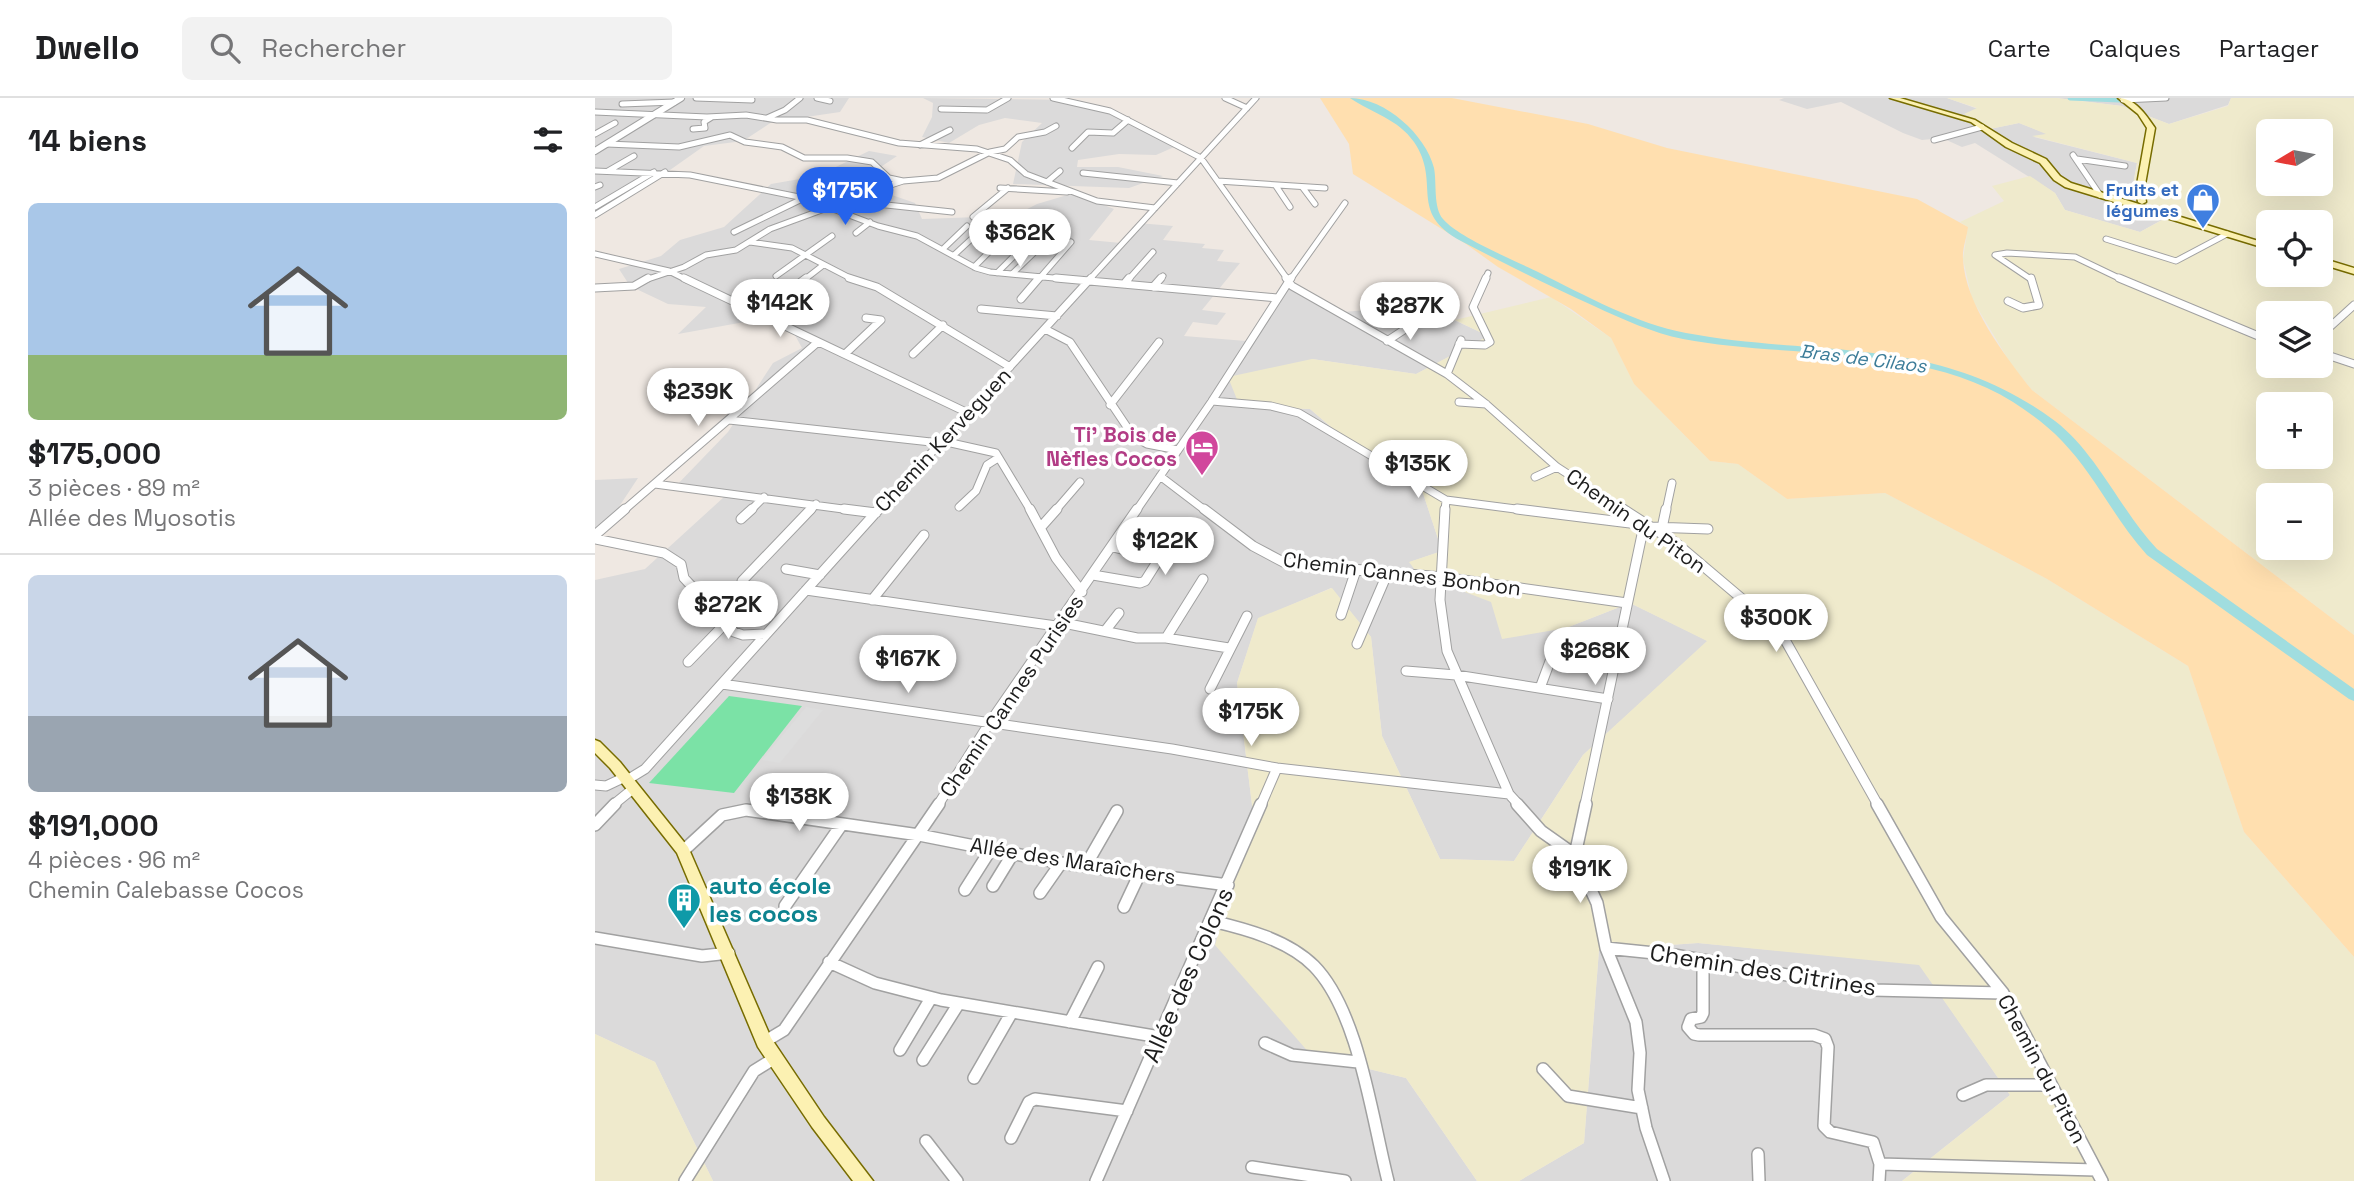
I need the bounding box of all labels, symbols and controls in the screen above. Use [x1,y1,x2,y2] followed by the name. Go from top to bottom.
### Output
[182,17,672,80] search box
[35,27,140,69] text: Dwello
[206,29,244,67] icon: search
[262,31,406,65] text: Rechercher
[1988,33,2051,64] text: Carte
[2089,33,2181,64] text: Calques
[2219,33,2319,64] text: Partager
[2256,119,2333,196] north arrow
[2256,119,2333,560] map controls
[28,121,147,160] text: 14 biens
[529,121,567,159] icon: filters
[796,167,894,227] pin: $175K
[812,175,878,205] text: $175K
[2106,178,2179,222] place label: Fruits et légumes
[2184,181,2222,230] shop icon: Fruits et légumes
[971,209,1069,269] pin: $362K
[2256,210,2333,287] button: locate
[985,217,1055,247] text: $362K
[235,248,361,374] icon: home
[731,280,829,339] pin: $142K
[1361,282,1459,342] pin: $287K
[746,287,814,317] text: $142K
[1376,290,1444,320] text: $287K
[2256,301,2333,378] button: layers
[1798,338,1929,379] water label: Bras de Cilaos
[869,362,1017,518] street label: Chemin Kerveguen
[649,368,747,428] pin: $239K
[663,376,733,406] text: $239K
[2256,392,2333,469] button: +
[1046,421,1177,472] place label: Ti' Bois de Nèfles Cocos
[1183,428,1221,477] hotel icon: Ti' Bois de Nèfles Cocos
[28,434,161,473] text: $175,000
[1369,440,1467,500] pin: $135K
[1385,448,1451,478] text: $135K
[1561,462,1712,579] street label: Chemin du Piton
[28,473,200,503] text: 3 pièces · 89 m²
[2256,483,2333,560] button: −
[28,503,236,533] text: Allée des Myosotis
[1116,518,1214,577] pin: $122K
[1132,525,1198,555] text: $122K
[1282,546,1523,602] street label: Chemin Cannes Bonbon
[679,582,777,641] pin: $272K
[694,589,762,619] text: $272K
[934,589,1090,802] street label: Chemin Cannes Purisies
[1727,594,1825,654] pin: $300K
[1740,602,1812,632] text: $300K
[235,620,361,746] icon: home
[1546,628,1644,687] pin: $268K
[1560,635,1630,665] text: $268K
[859,636,957,695] pin: $167K
[875,643,941,673] text: $167K
[1202,688,1300,748] pin: $175K
[1218,696,1284,726] text: $175K
[750,774,848,833] pin: $138K
[766,781,832,811] text: $138K
[28,806,159,845] text: $191,000
[968,831,1178,890] street label: Allée des Maraîchers
[28,845,200,875] text: 4 pièces · 96 m²
[1531,846,1629,905] pin: $191K
[1548,853,1612,883] text: $191K
[709,870,831,929] place label: auto école les cocos
[28,875,304,905] text: Chemin Calebasse Cocos
[665,881,703,930] building icon: auto école les cocos
[1135,882,1240,1067] street label: Allée des Colons
[1648,936,1879,1003] street label: Chemin des Citrines
[1992,990,2093,1148] street label: Chemin du Piton

